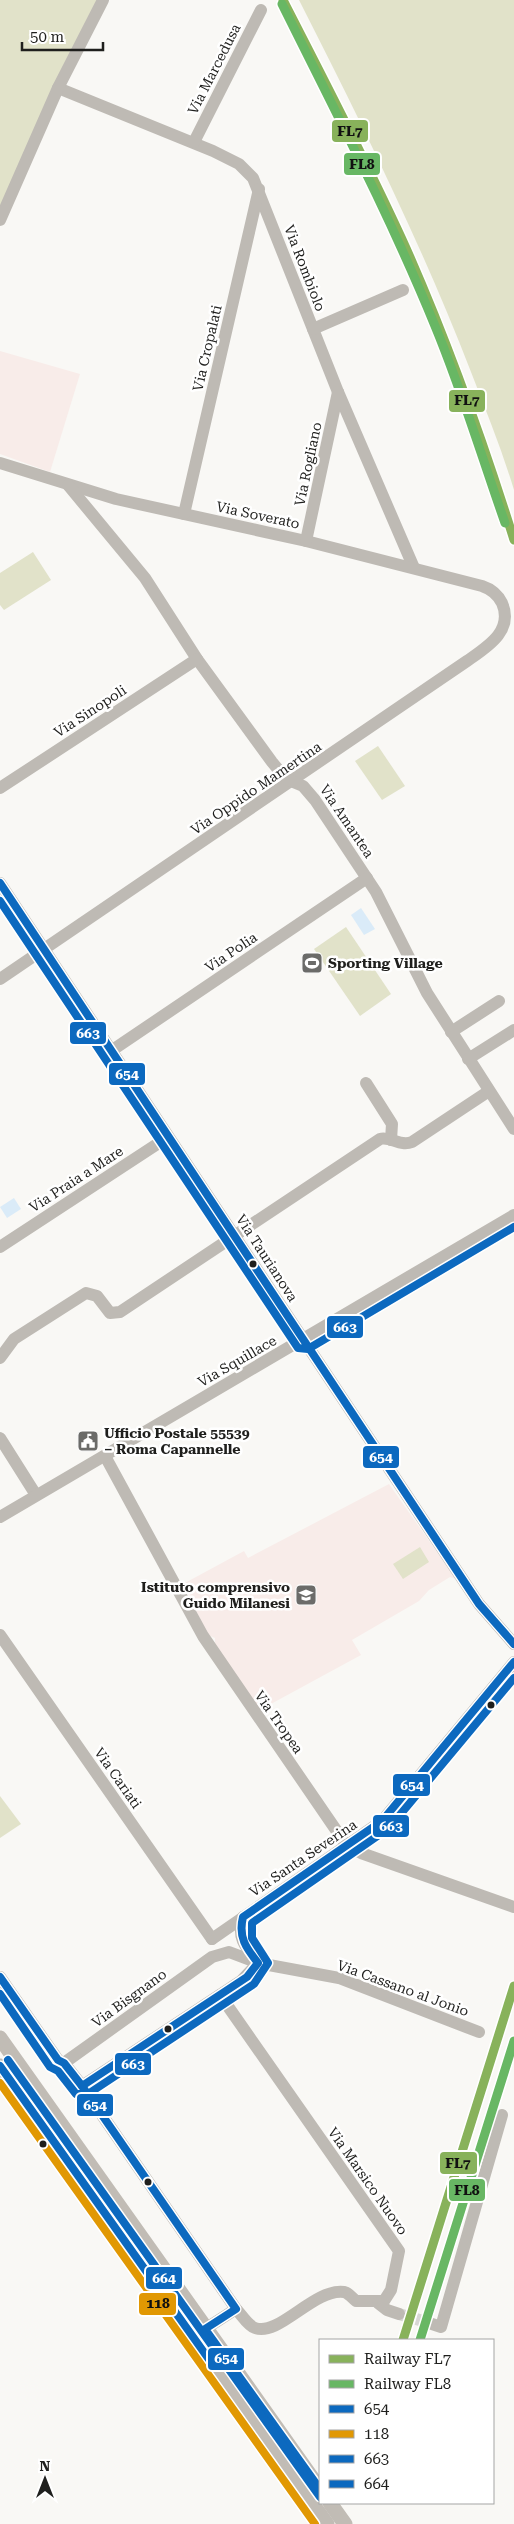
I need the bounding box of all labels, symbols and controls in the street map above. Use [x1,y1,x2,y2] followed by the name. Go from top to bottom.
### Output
[22,20,104,52] scale bar
[184,21,244,117] street label: Via Marcedusa
[30,28,65,46] text: 50 m
[331,119,369,143] line badge: FL7
[337,123,363,139] text: FL7
[343,152,381,176] line badge: FL8
[349,156,375,172] text: FL8
[281,223,329,313] street label: Via Rombiolo
[189,303,225,393] street label: Via Cropalati
[448,389,486,413] line badge: FL7
[454,392,480,408] text: FL7
[291,421,325,507] street label: Via Rogliano
[215,498,301,532] street label: Via Soverato
[51,681,129,740] street label: Via Sinopoli
[188,738,325,838] street label: Via Oppido Mamertina
[317,781,378,861] street label: Via Amantea
[202,929,260,975] street label: Via Polia
[300,951,324,975] sports icon: Sporting Village
[328,955,443,971] place label: Sporting Village
[69,1021,107,1045] line badge: 663
[76,1025,100,1041] text: 663
[108,1062,146,1086] line badge: 654
[115,1066,139,1082] text: 654
[26,1143,126,1215] street label: Via Praia a Mare
[233,1211,301,1305] street label: Via Taurianova
[248,1259,258,1269] unlabelled marker
[326,1315,364,1339] line badge: 663
[333,1319,357,1335] text: 663
[195,1332,279,1390] street label: Via Squillace
[104,1425,250,1457] place label: Ufficio Postale 55539 – Roma Capannelle
[76,1429,100,1453] public building icon: Ufficio Postale 55539 – Roma Capannelle
[362,1445,400,1469] line badge: 654
[369,1449,393,1465] text: 654
[141,1579,290,1611] place label: Istituto comprensivo Guido Milanesi
[294,1583,318,1607] school or university icon: Istituto comprensivo Guido Milanesi
[251,1687,307,1757] street label: Via Tropea
[486,1700,496,1710] unlabelled marker
[91,1745,145,1812] street label: Via Cariati
[392,1773,431,1797] line badge: 654
[400,1777,424,1793] text: 654
[372,1814,410,1838] line badge: 663
[246,1816,360,1900] street label: Via Santa Severina
[379,1818,403,1834] text: 663
[335,1957,471,2019] street label: Via Cassano al Jonio
[89,1966,169,2030] street label: Via Bisgnano
[163,2024,173,2034] unlabelled marker
[114,2052,152,2076] line badge: 663
[121,2056,145,2072] text: 663
[76,2093,114,2117] line badge: 654
[83,2097,107,2113] text: 654
[325,2124,411,2238] street label: Via Marsico Nuovo
[38,2139,48,2149] unlabelled marker
[439,2151,478,2175] line badge: FL7
[445,2155,471,2171] text: FL7
[143,2177,153,2187] unlabelled marker
[448,2178,486,2202] line badge: FL8
[454,2182,480,2198] text: FL8
[145,2266,183,2290] line badge: 664
[152,2270,176,2286] text: 664
[138,2292,177,2316] line badge: 118
[146,2295,170,2311] text: 118
[319,2339,494,2504] legend
[207,2347,245,2371] line badge: 654
[214,2350,238,2366] text: 654
[364,2350,451,2368] text: Railway FL7
[364,2375,451,2393] text: Railway FL8
[364,2400,390,2418] text: 654
[364,2425,389,2443] text: 118
[364,2450,389,2468] text: 663
[20,2454,70,2504] north arrow
[40,2458,51,2474] text: N
[364,2475,390,2493] text: 664

